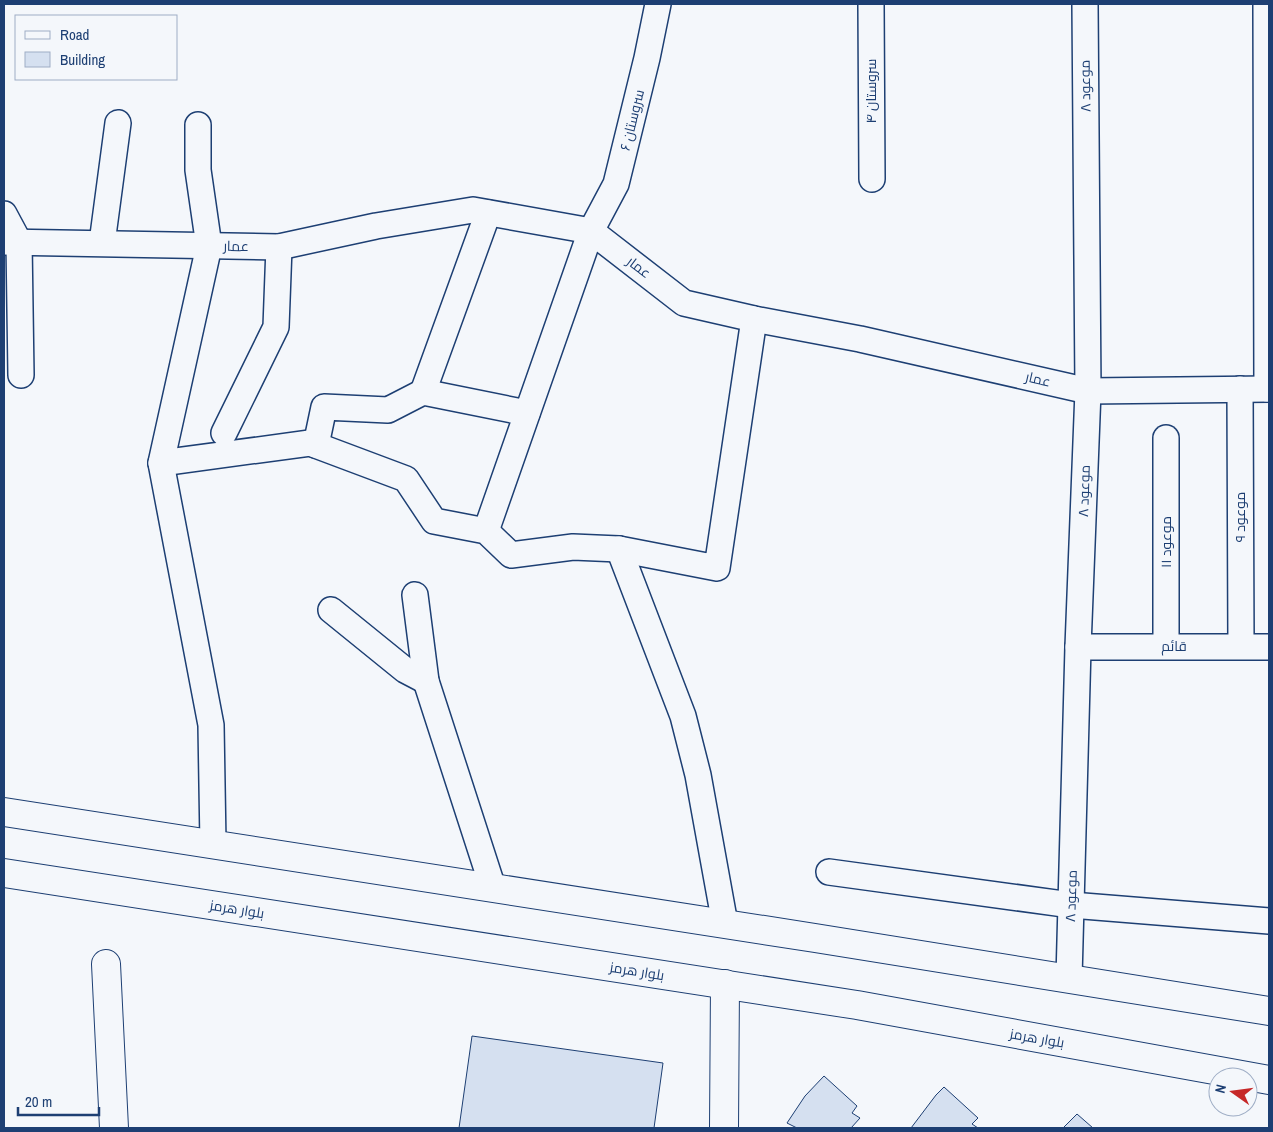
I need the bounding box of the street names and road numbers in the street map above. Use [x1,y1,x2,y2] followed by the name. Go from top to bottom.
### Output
[862,59,880,123] street label: سروستان ۴
[1076,60,1094,112] street label: موعود ۸
[616,88,648,152] street label: سروستان ۶
[222,237,249,255] street label: عمار
[623,252,655,282] street label: عمار
[1023,367,1052,391] street label: عمار
[1074,465,1094,517] street label: موعود ۸
[1231,492,1249,542] street label: موعود ۹
[1157,516,1175,568] street label: موعود ۱۱
[1161,637,1187,656] street label: قائم
[1061,870,1081,922] street label: موعود ۸
[207,896,266,922] street label: بلوار هرمز
[607,958,666,984] street label: بلوار هرمز
[1007,1024,1066,1052] street label: بلوار هرمز

